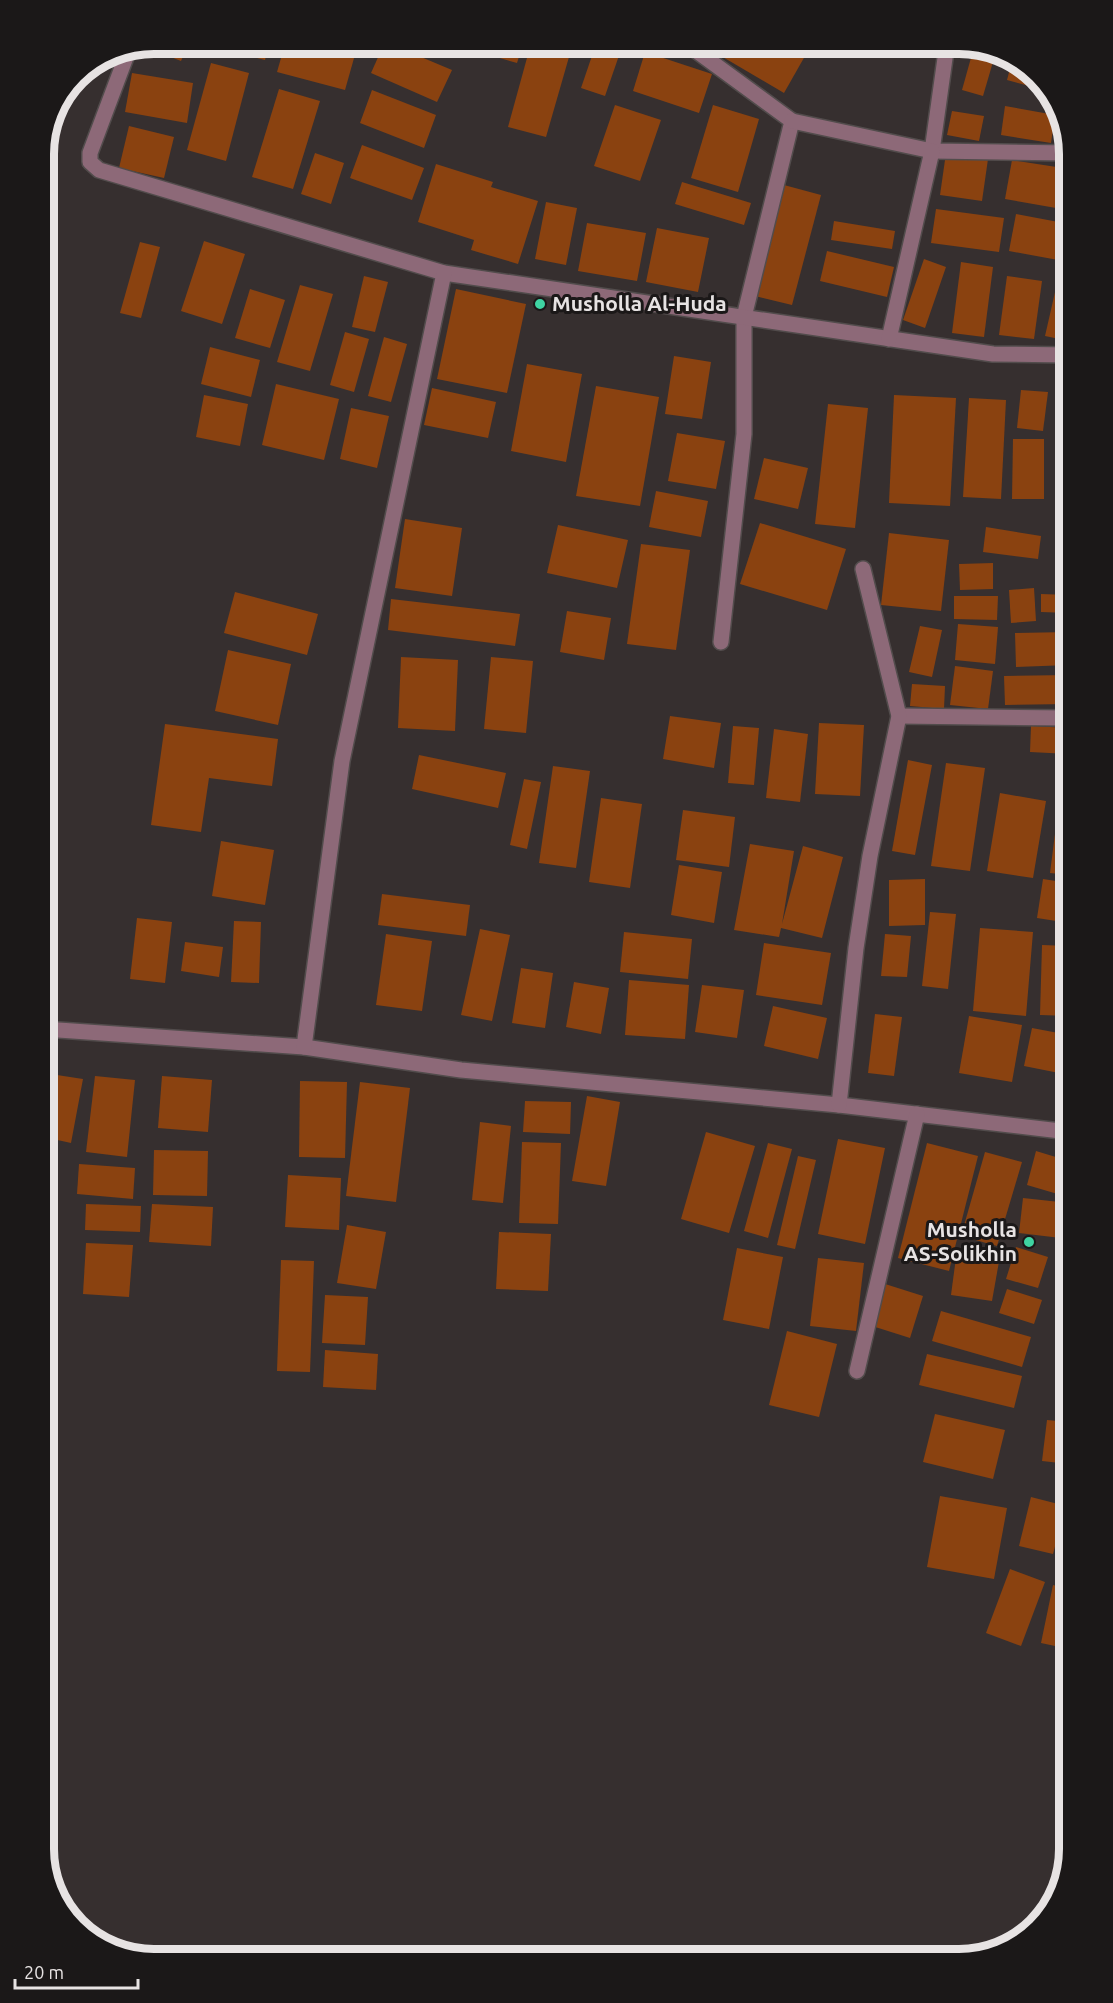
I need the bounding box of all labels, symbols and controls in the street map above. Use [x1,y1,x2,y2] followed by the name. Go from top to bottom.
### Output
[552,291,727,315] place label: Musholla Al-Huda
[533,297,547,311] marker: Musholla Al-Huda
[904,1217,1017,1265] place label: Musholla AS-Solikhin
[1022,1235,1036,1249] marker: Musholla AS-Solikhin
[15,1952,138,1990] scale bar
[24,1962,64,1982] text: 20 m

